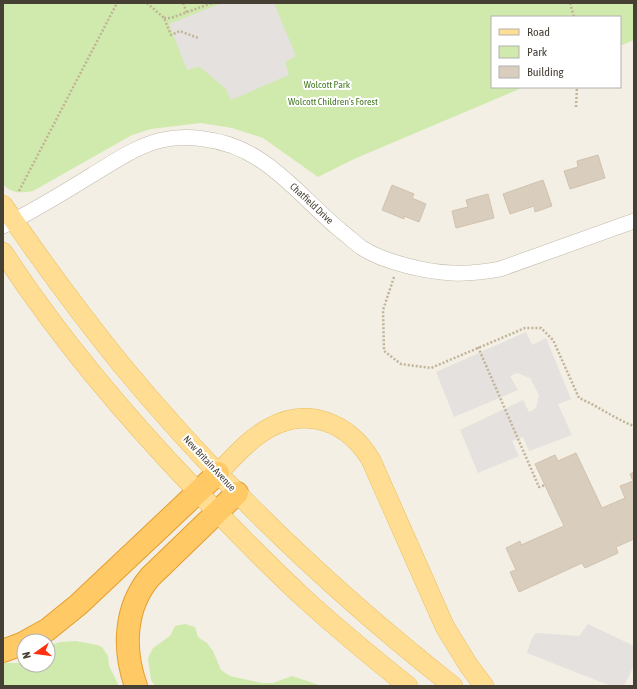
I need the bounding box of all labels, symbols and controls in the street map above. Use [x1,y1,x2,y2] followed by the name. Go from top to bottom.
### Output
[491,16,621,88] legend
[527,25,550,39] text: Road
[527,45,548,59] text: Park
[527,65,565,79] text: Building
[304,79,351,90] park label: Wolcott Park
[288,96,378,107] park label: Wolcott Children's Forest
[288,181,336,226] street label: Chatfield Drive
[181,433,238,494] street label: New Britain Avenue
[16,633,56,673] north arrow
[20,651,33,660] text: N

